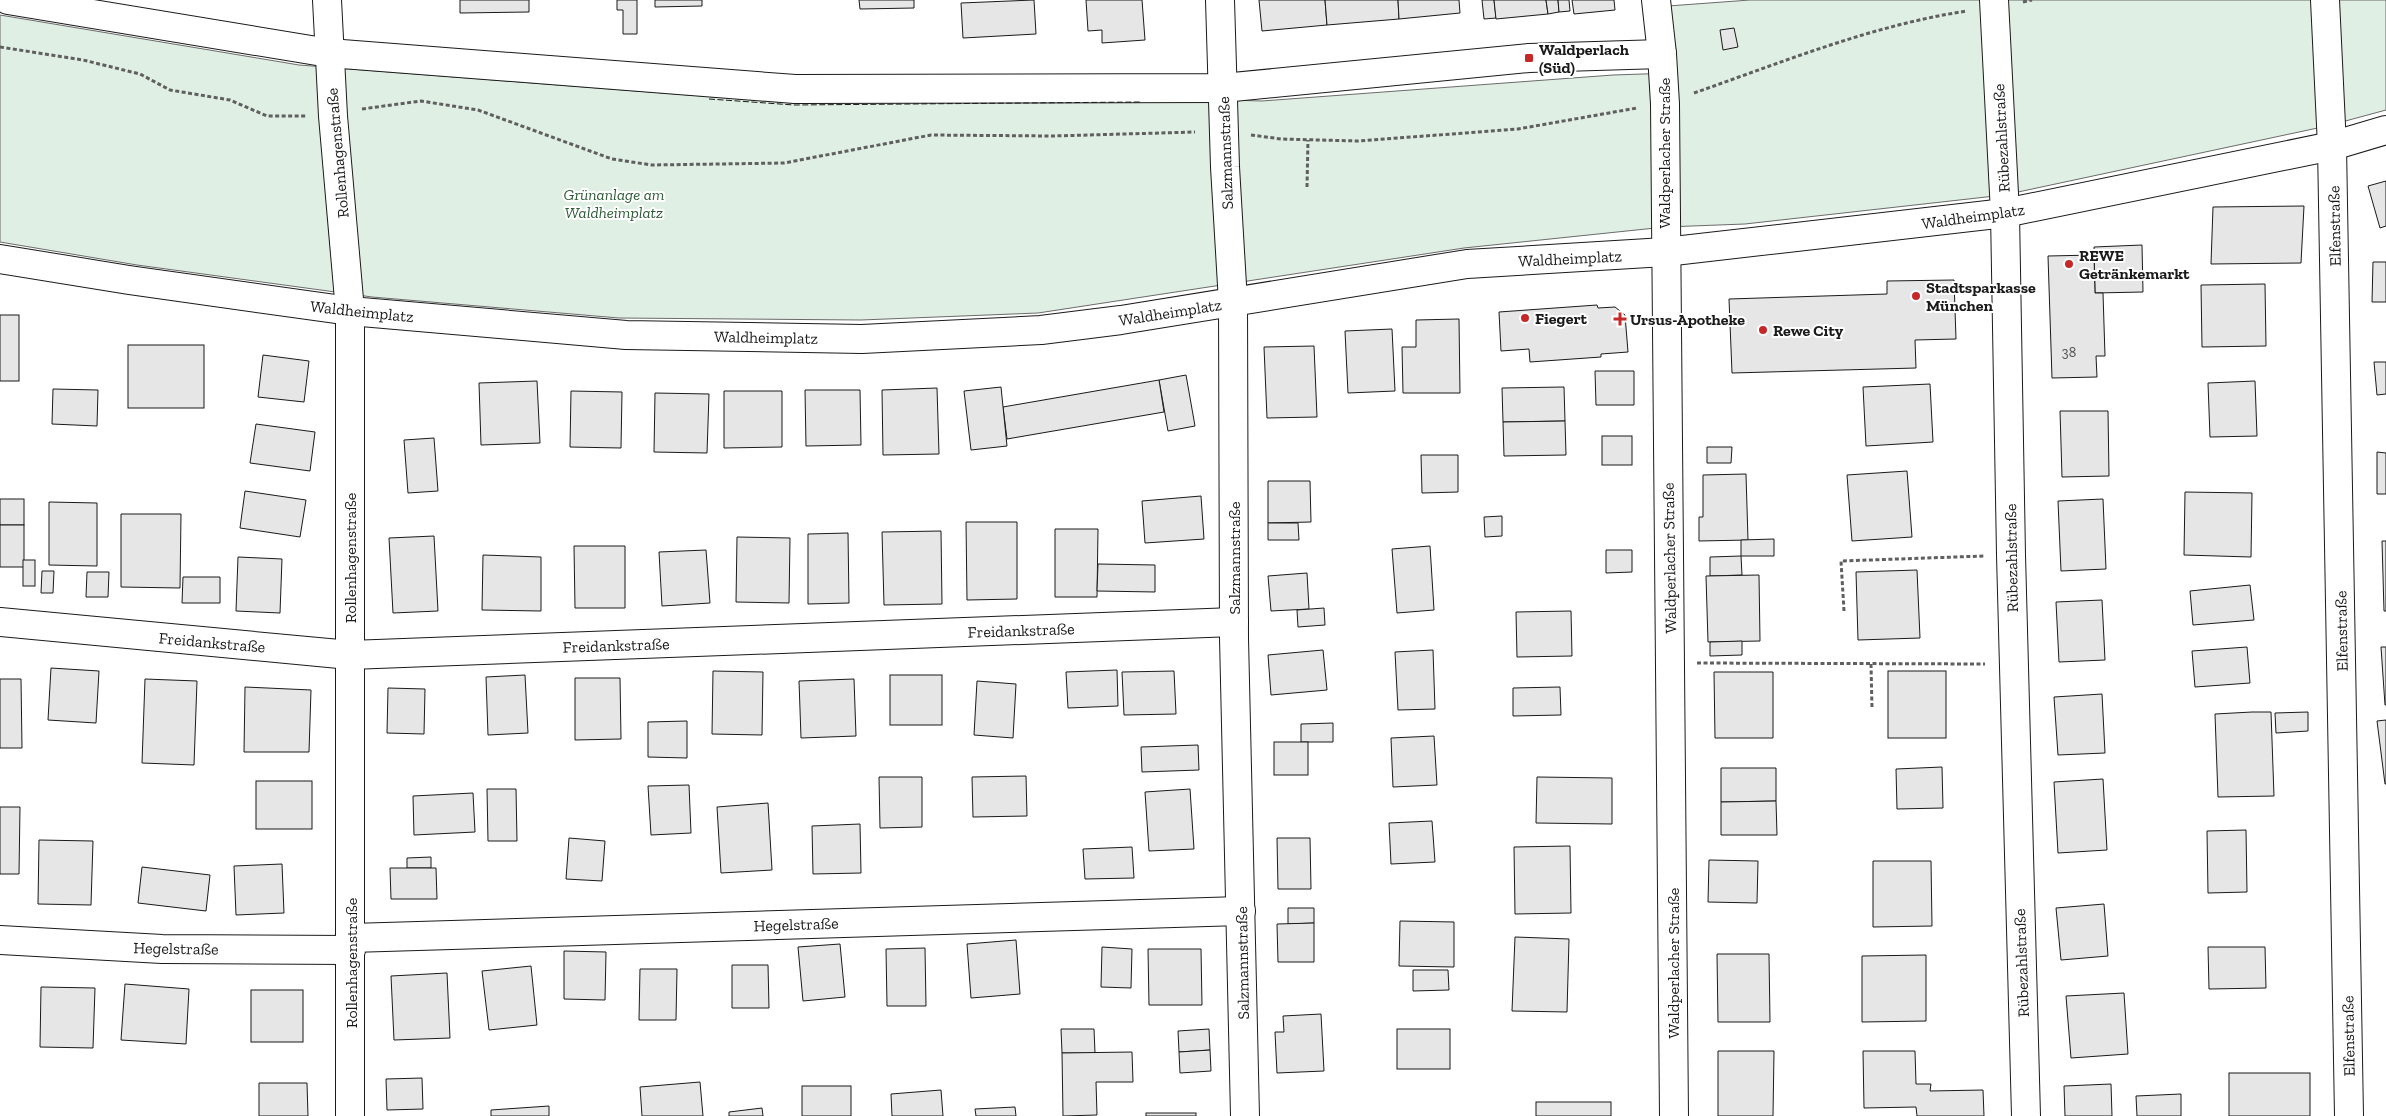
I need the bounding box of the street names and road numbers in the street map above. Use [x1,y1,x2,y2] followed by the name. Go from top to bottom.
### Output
[1655,78,1674,228] street label: Waldperlacher Straße
[1989,83,2014,193] street label: Rübezahlstraße
[322,87,353,219] street label: Rollenhagenstraße
[1214,96,1237,210] street label: Salzmannstraße
[2324,185,2345,267] street label: Elfenstraße
[1920,200,2026,233] street label: Waldheimplatz
[1518,246,1622,271] street label: Waldheimplatz
[1117,295,1223,330] street label: Waldheimplatz
[309,297,415,326] street label: Waldheimplatz
[714,327,818,348] street label: Waldheimplatz
[1659,482,1680,634] street label: Waldperlacher Straße
[341,493,360,623] street label: Rollenhagenstraße
[1225,501,1244,615] street label: Salzmannstraße
[2001,504,2022,612] street label: Rübezahlstraße
[2331,590,2352,672] street label: Elfenstraße
[967,619,1075,642] street label: Freidankstraße
[158,628,266,657] street label: Freidankstraße
[562,634,670,657] street label: Freidankstraße
[1664,888,1683,1038] street label: Waldperlacher Straße
[342,898,361,1028] street label: Rollenhagenstraße
[1232,906,1253,1020] street label: Salzmannstraße
[2010,908,2033,1018] street label: Rübezahlstraße
[753,914,839,935] street label: Hegelstraße
[133,938,219,959] street label: Hegelstraße
[2338,995,2359,1077] street label: Elfenstraße

